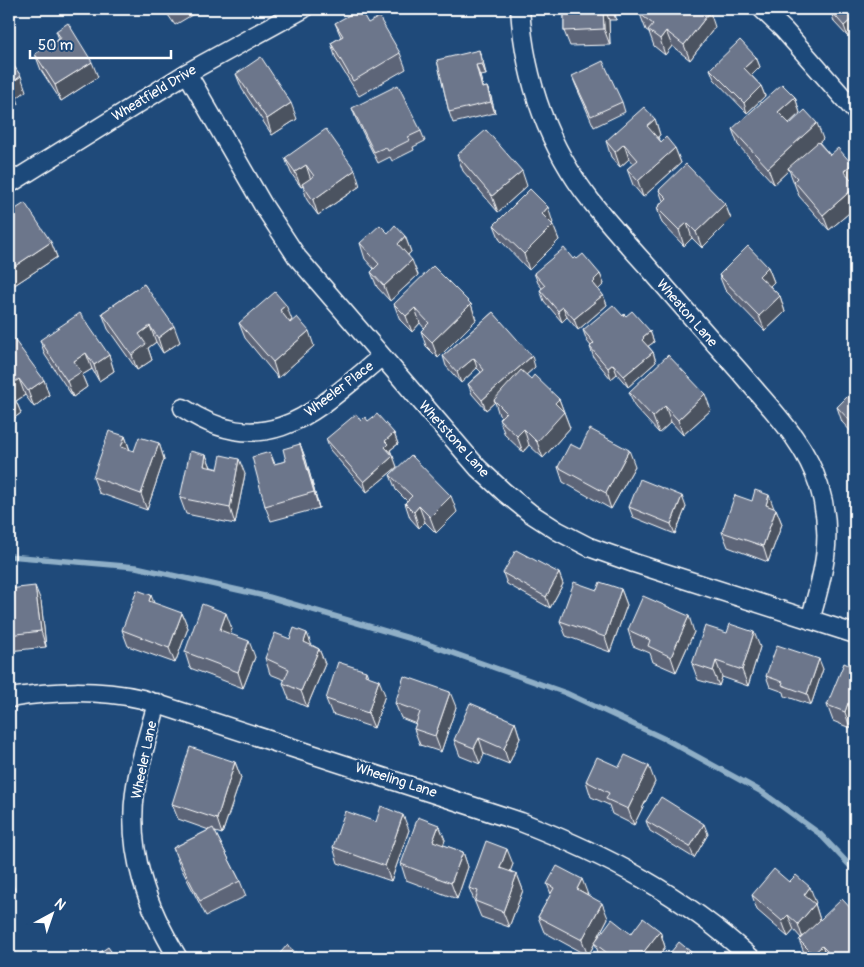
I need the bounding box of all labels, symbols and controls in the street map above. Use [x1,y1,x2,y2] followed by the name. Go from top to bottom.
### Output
[30,28,171,60] scale bar
[38,36,73,55] text: 50 m
[109,61,199,125] street label: Wheatfield Drive
[653,276,721,350] street label: Wheaton Lane
[301,357,377,421] street label: Wheeler Place
[415,397,493,481] street label: Whetstone Lane
[127,719,161,801] street label: Wheeler Lane
[353,759,439,801] street label: Wheeling Lane
[28,890,78,940] north arrow
[51,895,69,914] text: N

